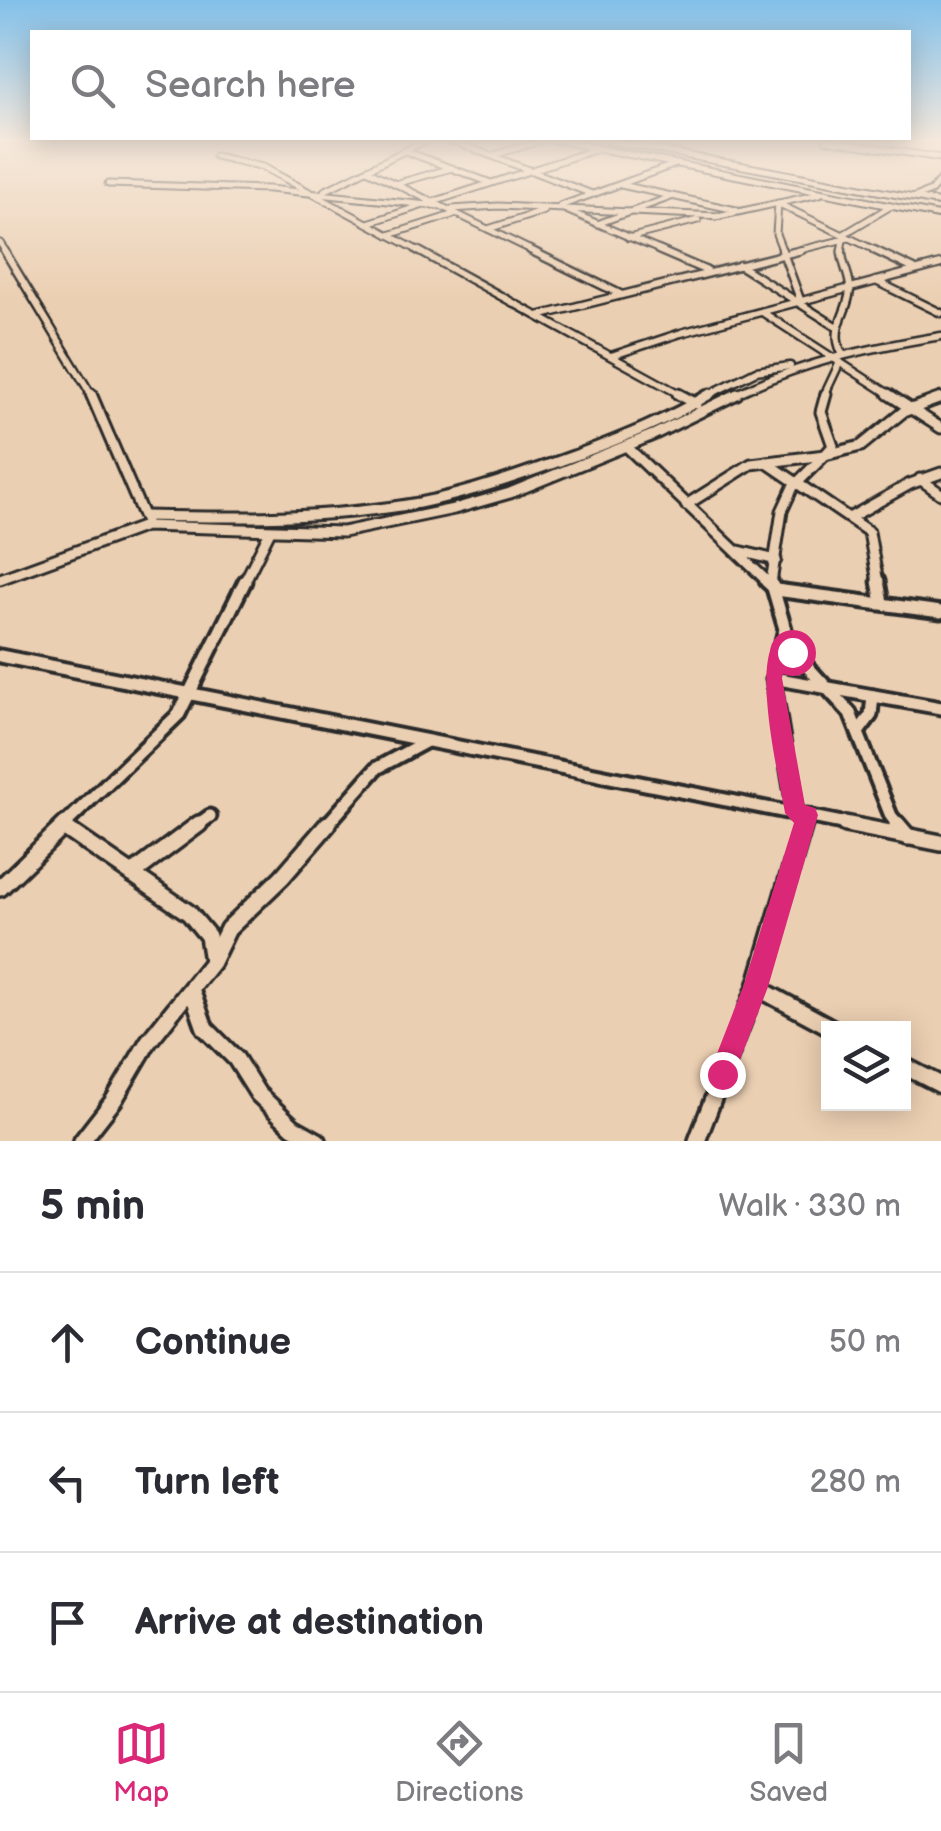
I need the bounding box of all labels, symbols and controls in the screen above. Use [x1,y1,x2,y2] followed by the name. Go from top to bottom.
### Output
[30,30,911,140] search box
[65,58,120,113] icon: search
[145,63,356,108] text: Search here
[770,630,816,676] route start
[821,1021,911,1111] map controls
[821,1021,911,1111] button: layers
[700,1052,746,1098] route end
[40,1181,145,1232] text: 5 min
[719,1187,901,1226] text: Walk · 330 m
[40,1315,95,1370] icon: ahead
[135,1320,291,1365] text: Continue
[829,1323,901,1362] text: 50 m
[40,1455,95,1510] icon: left
[135,1460,279,1505] text: Turn left
[810,1463,901,1502] text: 280 m
[40,1595,95,1650] icon: arrive
[135,1600,484,1645] text: Arrive at destination
[113,1716,169,1809] tab: Map
[395,1716,524,1809] tab: Directions
[750,1716,828,1809] tab: Saved

